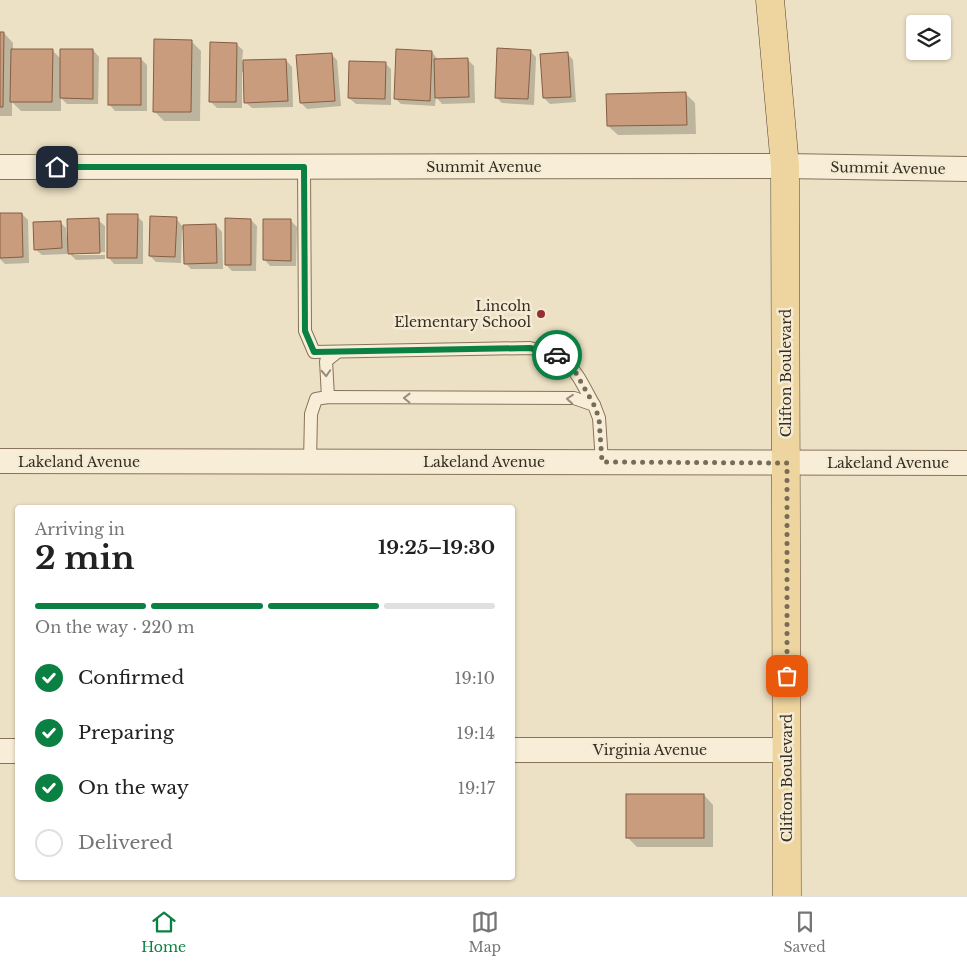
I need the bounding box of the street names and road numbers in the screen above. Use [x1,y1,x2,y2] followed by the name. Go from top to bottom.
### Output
[426,158,542,176] street label: Summit Avenue
[830,158,946,178] street label: Summit Avenue
[777,308,795,437] street label: Clifton Boulevard
[18,453,140,471] street label: Lakeland Avenue
[423,453,545,471] street label: Lakeland Avenue
[827,454,949,472] street label: Lakeland Avenue
[778,713,796,842] street label: Clifton Boulevard
[592,741,707,759] street label: Virginia Avenue

